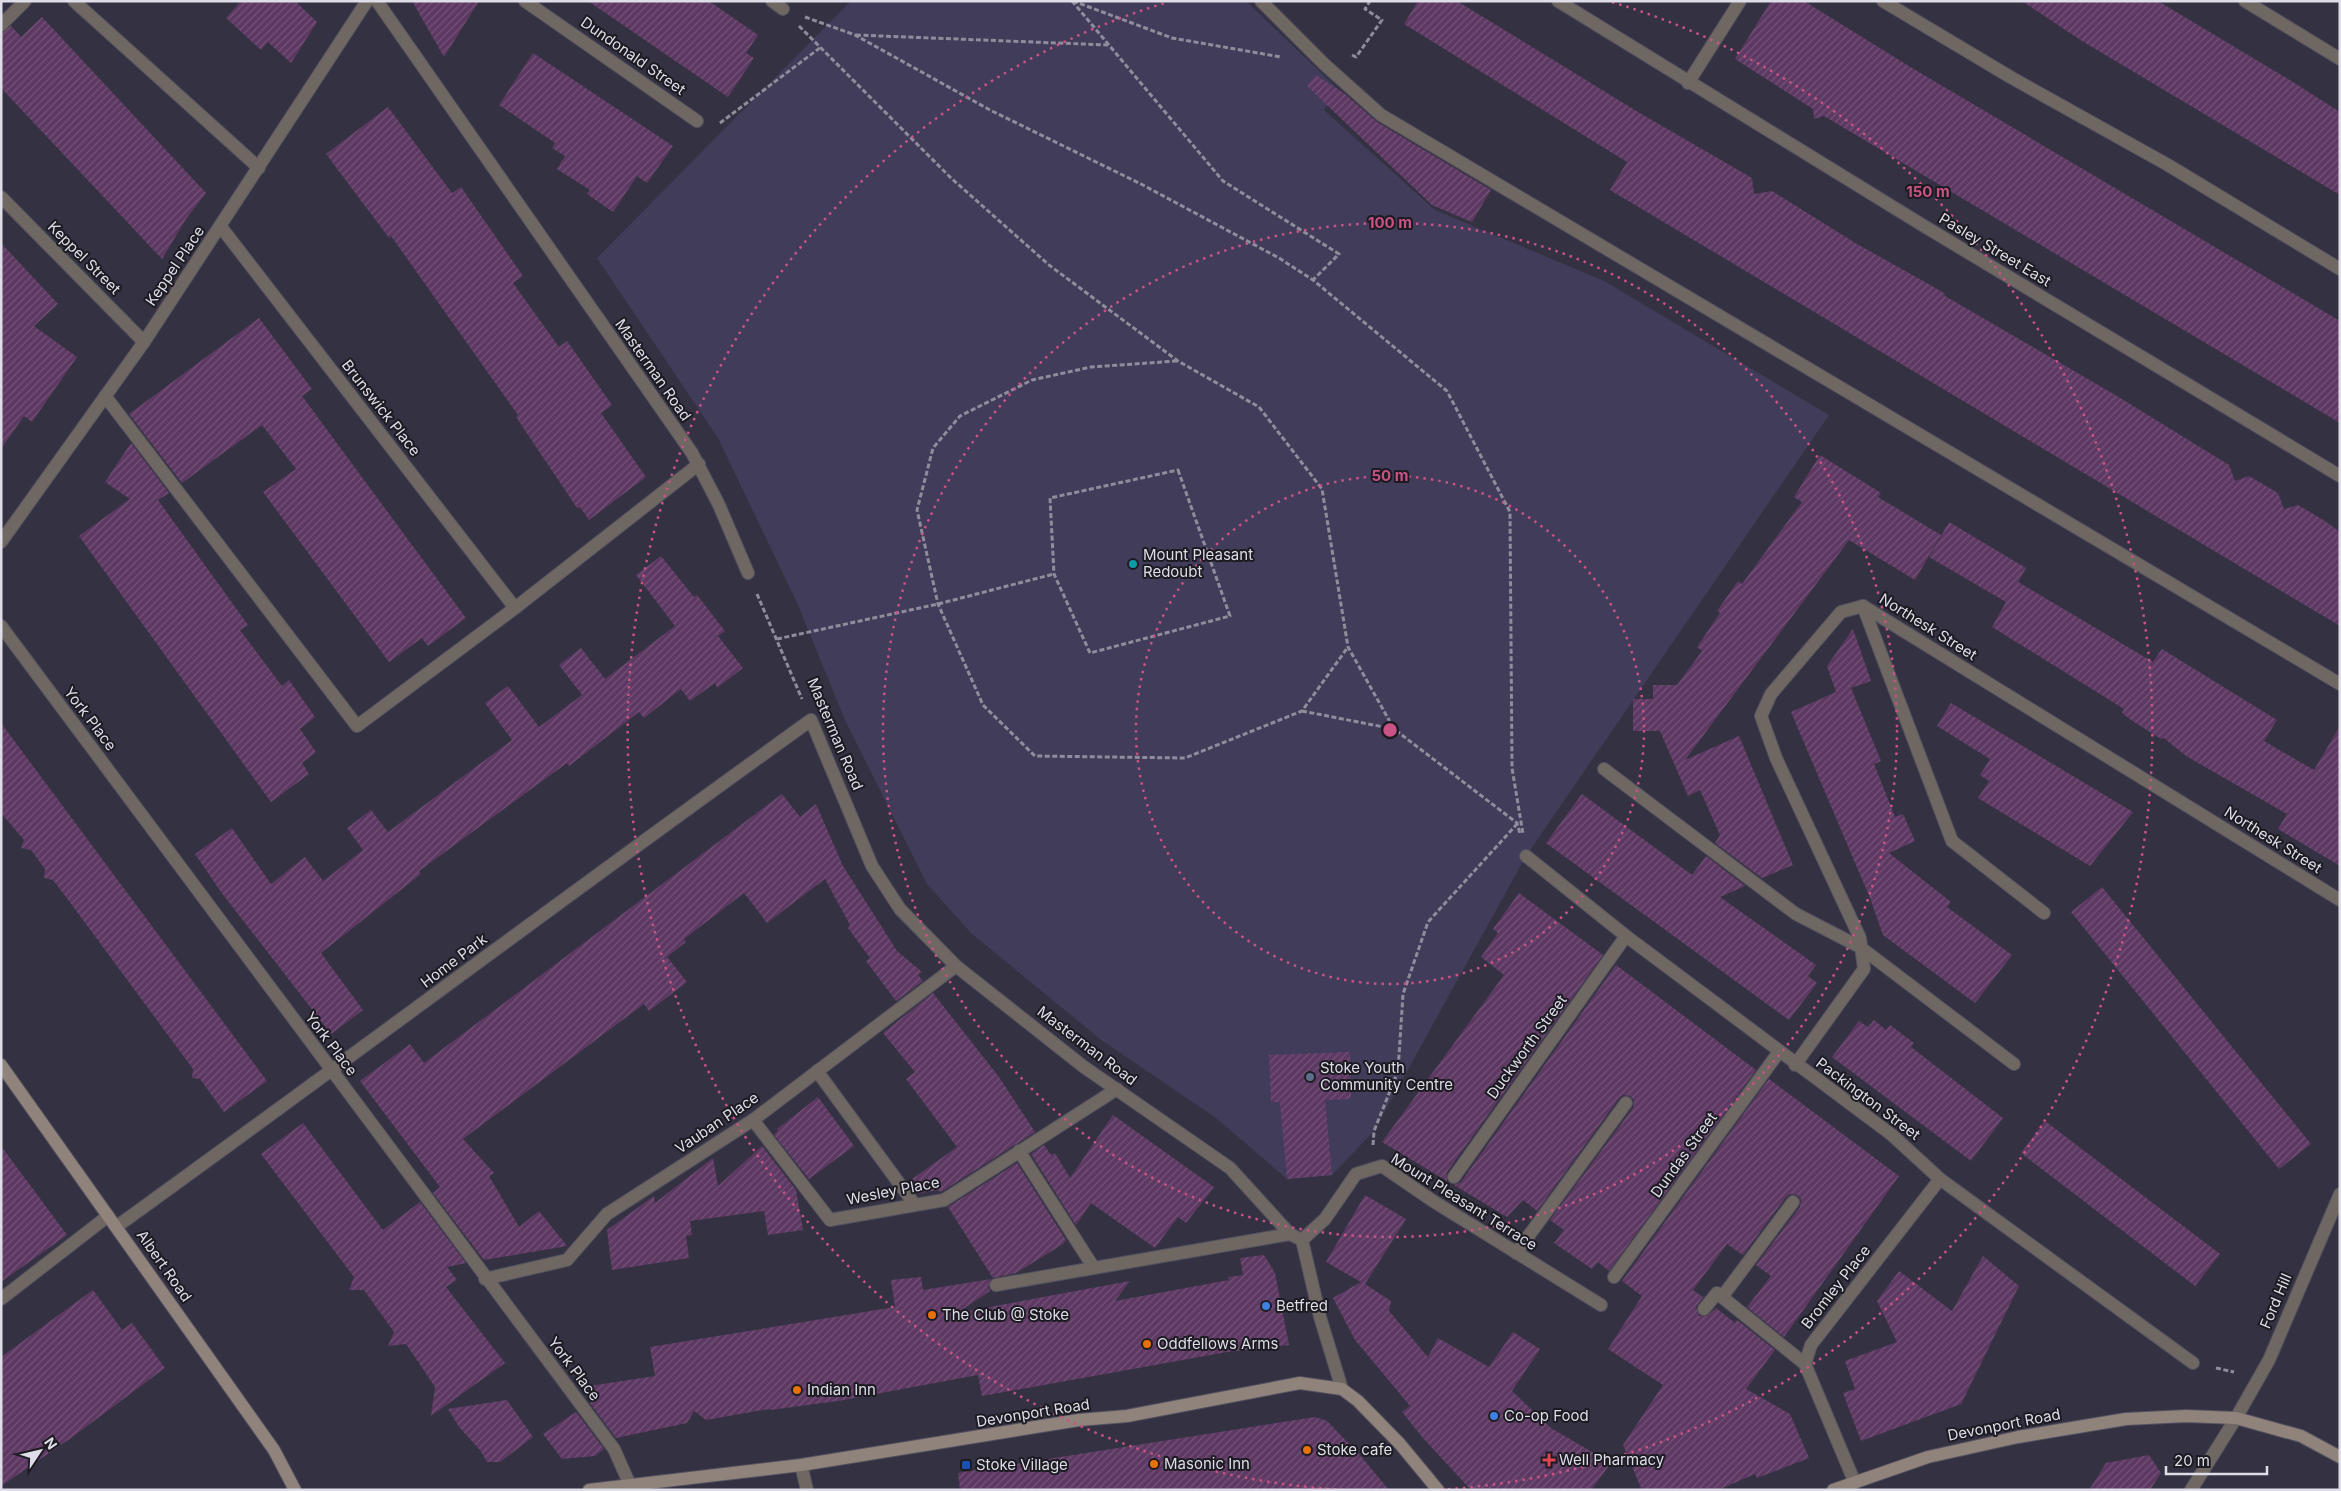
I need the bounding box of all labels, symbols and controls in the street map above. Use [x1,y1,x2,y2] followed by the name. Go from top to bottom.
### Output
[577,12,689,99] street label: Dundonald Street
[1906,182,1950,201] text: 150 m
[1936,209,2055,291] street label: Pasley Street East
[1368,213,1412,232] text: 100 m
[44,217,125,298] street label: Keppel Street
[141,222,208,309] street label: Keppel Place
[611,315,696,424] street label: Masterman Road
[338,356,425,460] street label: Brunswick Place
[1372,466,1408,485] text: 50 m
[1143,545,1253,581] place label: Mount Pleasant Redoubt
[1127,558,1139,570] marker: Mount Pleasant Redoubt
[1876,589,1981,664] street label: Northesk Street
[803,675,868,793] street label: Masterman Road
[60,683,121,754] street label: York Place
[1381,721,1399,739] centre of rings
[2221,802,2326,877] street label: Northesk Street
[417,929,491,992] street label: Home Park
[1483,991,1571,1102] street label: Duckworth Street
[1034,1002,1141,1089] street label: Masterman Road
[301,1008,362,1079] street label: York Place
[1812,1053,1924,1144] street label: Packington Street
[1320,1058,1453,1094] place label: Stoke Youth Community Centre
[1304,1071,1316,1083] marker: Stoke Youth Community Centre
[671,1088,762,1157] street label: Vauban Place
[1646,1108,1721,1201] street label: Dundas Street
[1388,1149,1541,1254] street label: Mount Pleasant Terrace
[845,1172,941,1209] street label: Wesley Place
[133,1226,196,1305] street label: Albert Road
[1797,1241,1874,1332] street label: Bromley Place
[2255,1270,2296,1331] street label: Ford Hill
[1276,1296,1328,1315] place label: Betfred
[1260,1300,1272,1312] marker: Betfred
[942,1305,1069,1324] place label: The Club @ Stoke
[926,1309,938,1321] marker: The Club @ Stoke
[544,1333,605,1404] street label: York Place
[1157,1334,1278,1353] place label: Oddfellows Arms
[1141,1338,1153,1350] marker: Oddfellows Arms
[807,1380,876,1399] place label: Indian Inn
[791,1384,803,1396] marker: Indian Inn
[975,1394,1091,1431] street label: Devonport Road
[1946,1404,2062,1445] street label: Devonport Road
[1504,1406,1589,1425] place label: Co-op Food
[1488,1410,1500,1422] marker: Co-op Food
[15,1426,65,1476] north arrow
[41,1434,61,1453] text: N
[1317,1440,1392,1459] place label: Stoke cafe
[1301,1444,1313,1456] marker: Stoke cafe
[2166,1444,2267,1476] scale bar
[1559,1450,1665,1469] place label: Well Pharmacy
[2174,1451,2210,1470] text: 20 m
[1164,1454,1250,1473] place label: Masonic Inn
[1543,1454,1555,1466] marker: Well Pharmacy
[976,1455,1068,1474] place label: Stoke Village
[1148,1458,1160,1470] marker: Masonic Inn
[960,1459,972,1471] marker: Stoke Village

